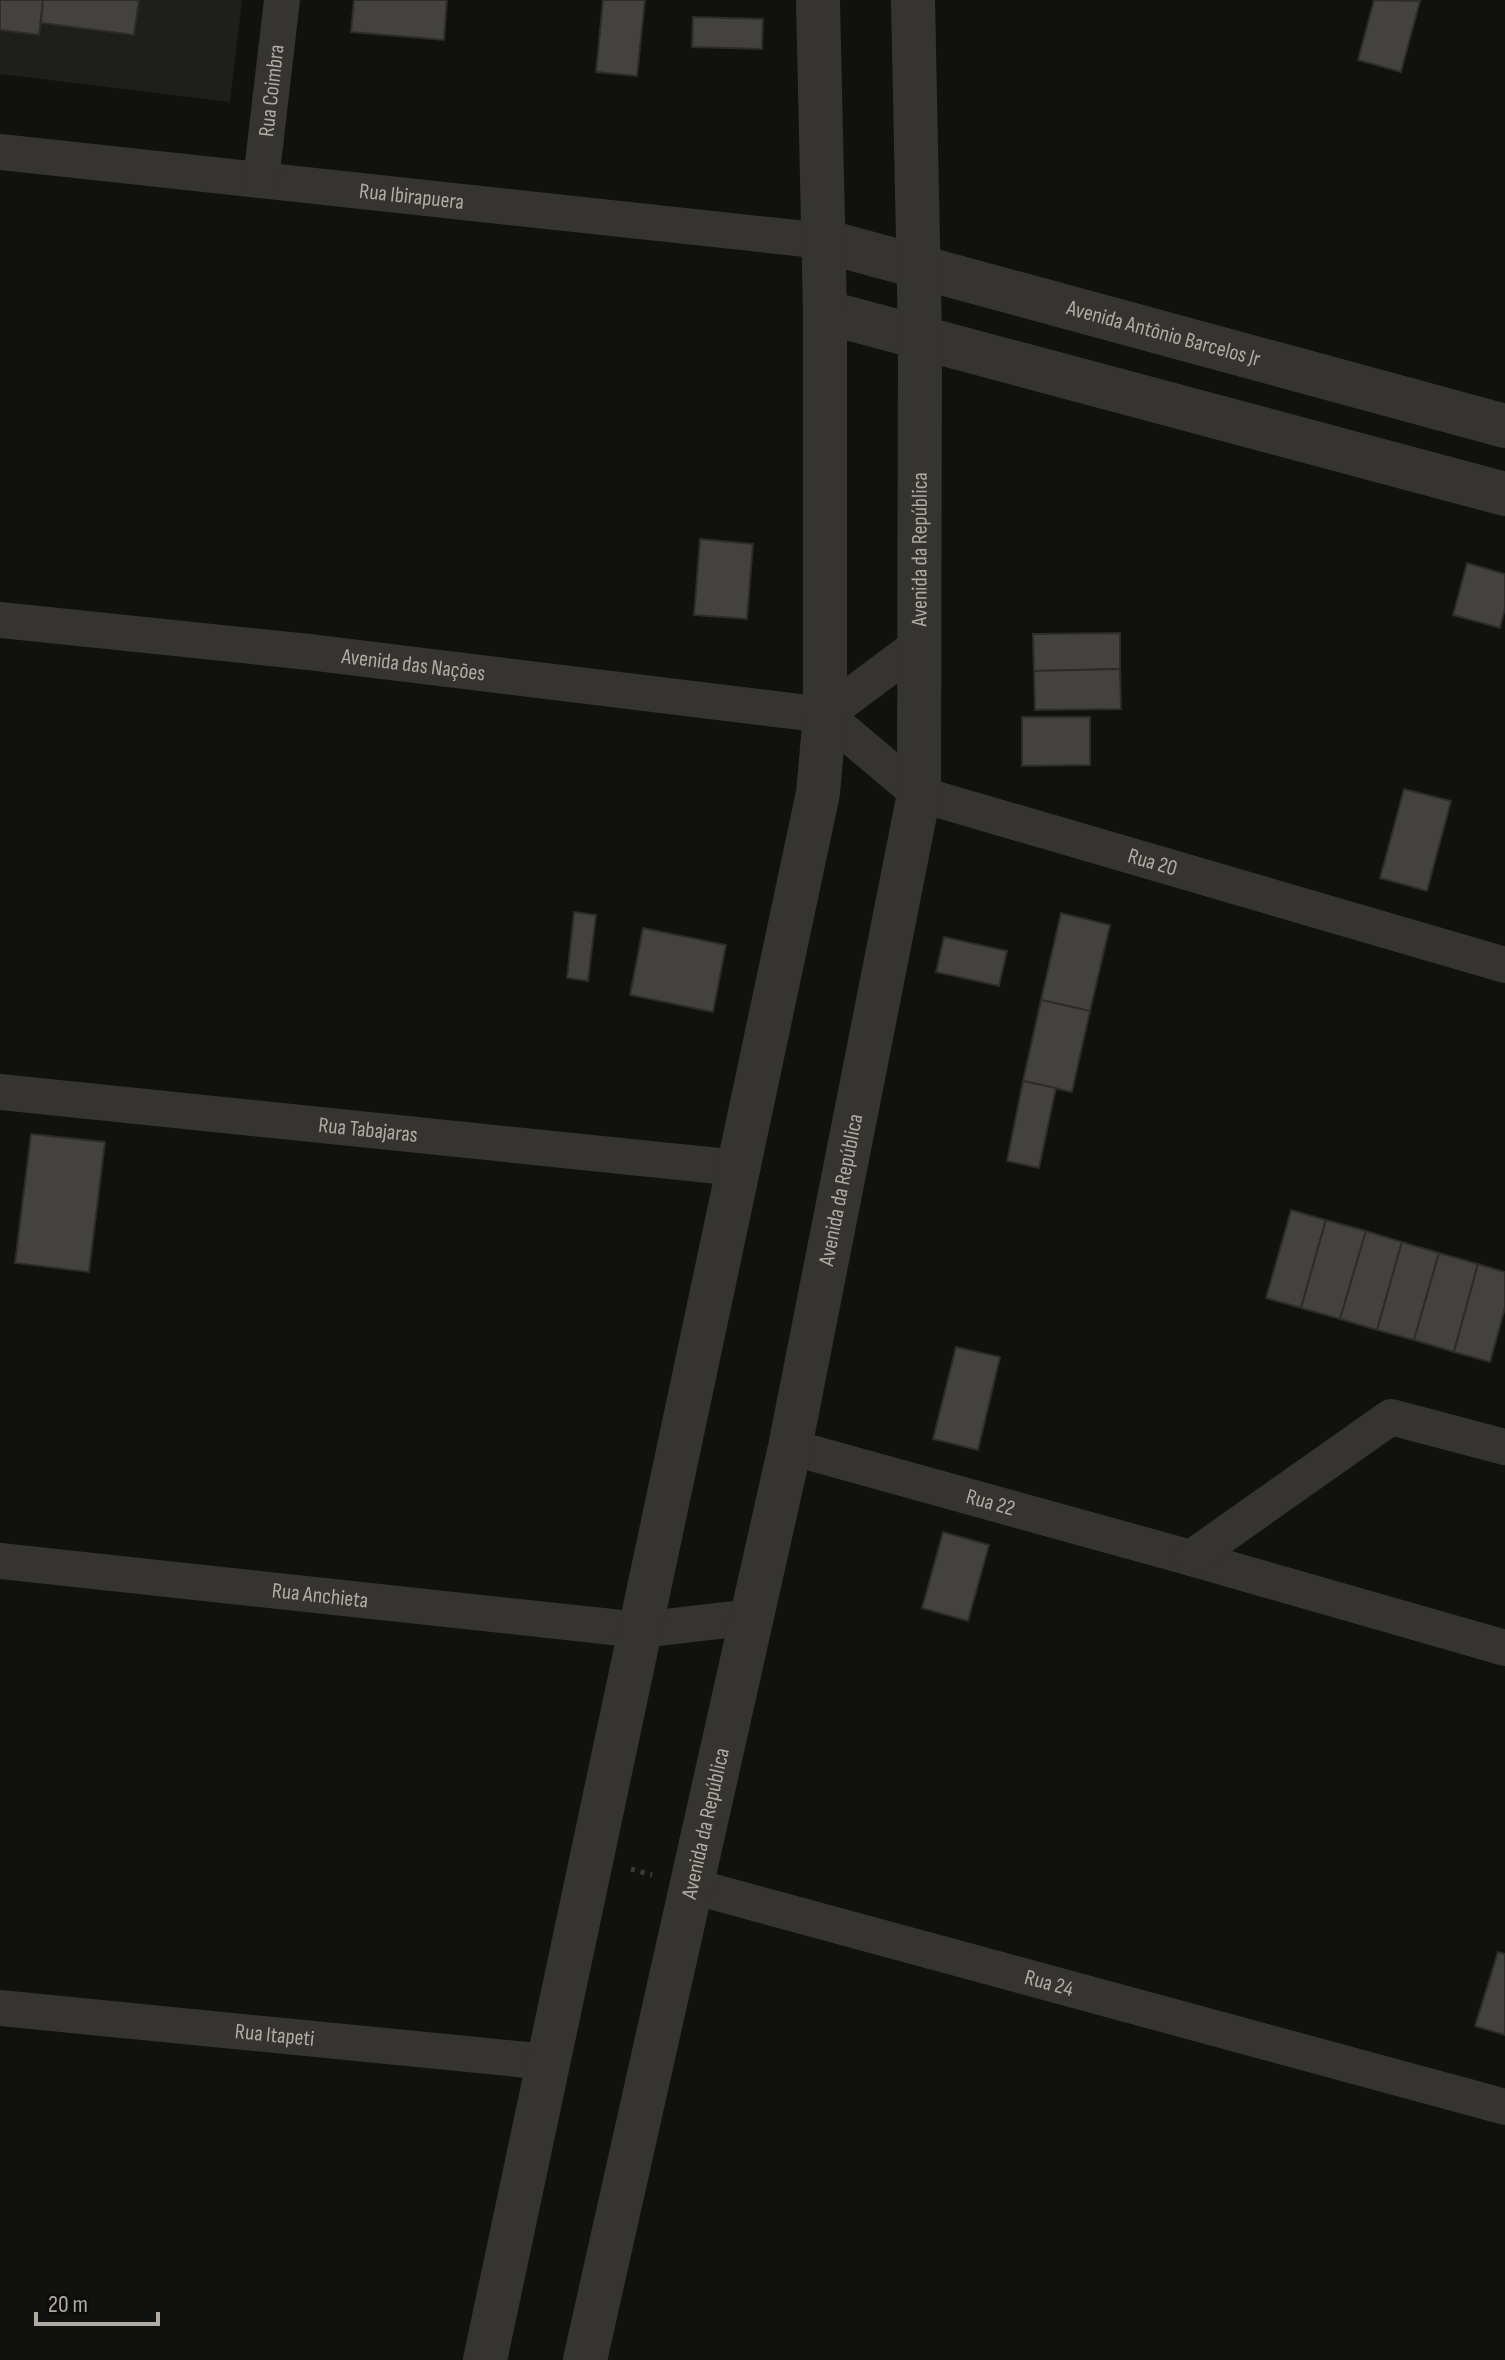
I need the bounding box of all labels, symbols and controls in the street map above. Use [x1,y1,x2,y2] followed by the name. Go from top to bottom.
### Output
[253,43,290,138] street label: Rua Coimbra
[358,177,465,216] street label: Rua Ibirapuera
[1063,294,1264,372] street label: Avenida Antônio Barcelos Jr
[906,472,933,627] street label: Avenida da República
[339,642,487,687] street label: Avenida das Nações
[1125,842,1180,882] street label: Rua 20
[317,1111,419,1148] street label: Rua Tabajaras
[812,1112,869,1269] street label: Avenida da República
[963,1483,1018,1522] street label: Rua 22
[271,1577,370,1614] street label: Rua Anchieta
[675,1745,736,1902] street label: Avenida da República
[1022,1964,1076,2003] street label: Rua 24
[234,2018,316,2052] street label: Rua Itapeti
[36,2276,158,2326] scale bar
[48,2290,88,2319] text: 20 m

